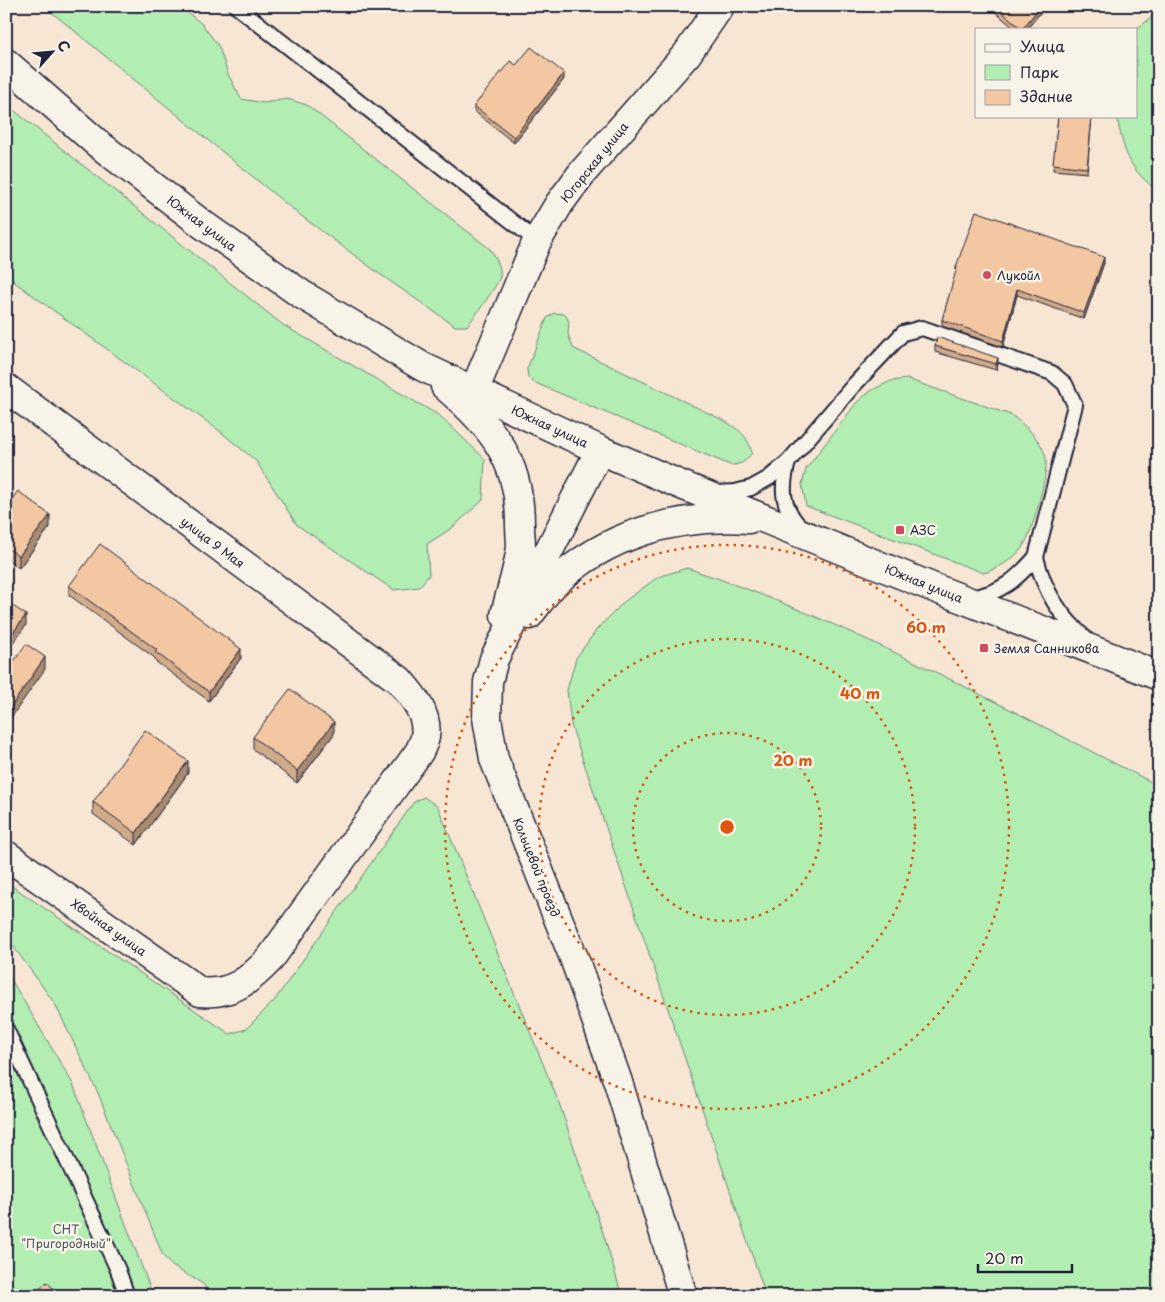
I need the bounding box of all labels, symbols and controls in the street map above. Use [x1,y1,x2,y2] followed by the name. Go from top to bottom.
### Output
[28,28,78,78] north arrow
[975,28,1138,118] legend
[1020,34,1065,57] text: Улица
[52,36,76,55] text: С
[1020,60,1059,83] text: Парк
[1020,84,1073,107] text: Здание
[556,118,632,206] street label: Югорская улица
[164,191,241,255] street label: Южная улица
[997,266,1040,284] place label: Лукойл
[981,269,993,281] marker: Лукойл
[509,400,592,452] street label: Южная улица
[177,512,249,572] street label: улица 9 Мая
[910,521,936,539] place label: АЗС
[894,524,906,536] marker: АЗС
[882,559,966,607] street label: Южная улица
[906,615,946,638] text: 60 m
[994,639,1100,657] place label: Земля Санникова
[978,642,990,654] marker: Земля Санникова
[840,681,880,704] text: 40 m
[774,748,812,771] text: 20 m
[509,815,565,919] street label: Кольцевой проезд
[718,818,736,836] centre of rings
[67,894,151,960] street label: Хвойная улица
[21,1220,111,1252] park label: СНТ "Пригородный"
[978,1242,1071,1274] scale bar
[985,1246,1024,1269] text: 20 m

